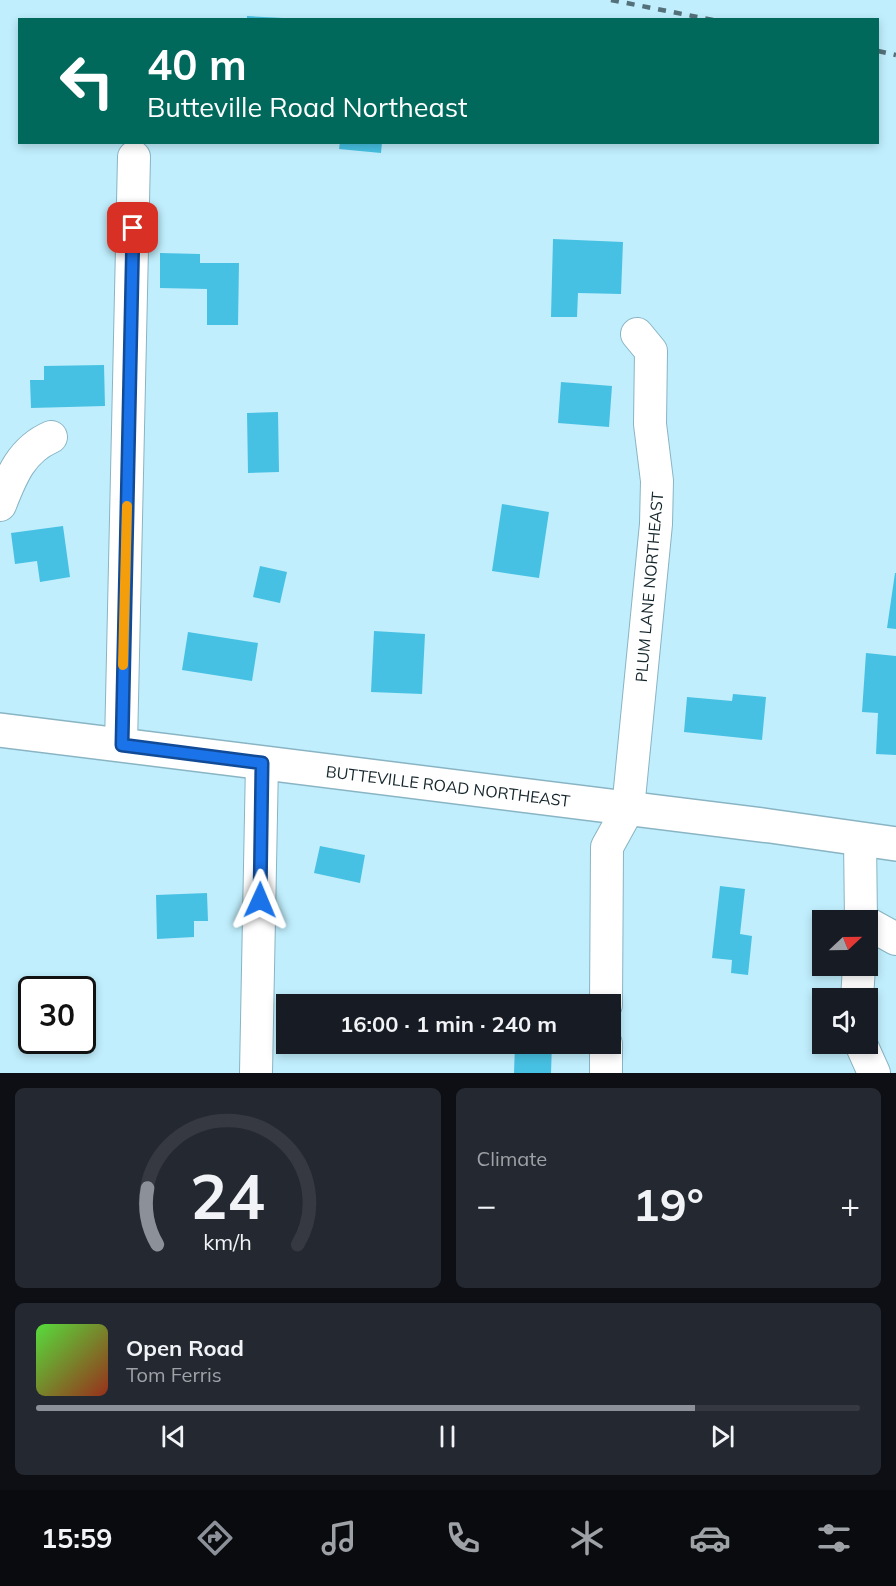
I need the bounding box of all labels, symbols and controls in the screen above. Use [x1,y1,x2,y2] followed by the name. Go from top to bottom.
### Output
[147,38,247,91] text: 40 m
[48,42,126,120] icon: left
[147,90,467,124] text: Butteville Road Northeast
[107,202,158,253] pin
[116,211,149,244] icon: arrive
[631,491,667,683] street label: PLUM LANE NORTHEAST
[325,761,572,811] street label: BUTTEVILLE ROAD NORTHEAST
[228,868,292,932] position arrow
[812,910,878,976] north arrow
[812,910,878,1054] map controls
[18,976,96,1054] speed limit sign: 30
[812,988,878,1054] button: sound
[340,1010,557,1038] text: 16:00 · 1 min · 240 m
[477,1146,547,1171] text: Climate
[190,1156,265,1235] text: 24
[633,1176,704,1232] text: 19°
[477,1184,496,1225] text: −
[840,1184,860,1225] text: +
[203,1228,252,1255] text: km/h
[126,1334,244,1362] text: Open Road
[126,1362,222,1387] text: Tom Ferris
[157,1420,190,1453] icon: previous
[431,1420,464,1453] icon: pause
[706,1420,739,1453] icon: next
[194,1517,236,1559] icon: directions
[318,1517,360,1559] icon: music
[442,1517,484,1559] icon: phone
[566,1517,608,1559] icon: climate
[689,1517,731,1559] icon: car
[813,1517,855,1559] icon: filters
[41,1521,112,1555] text: 15:59

